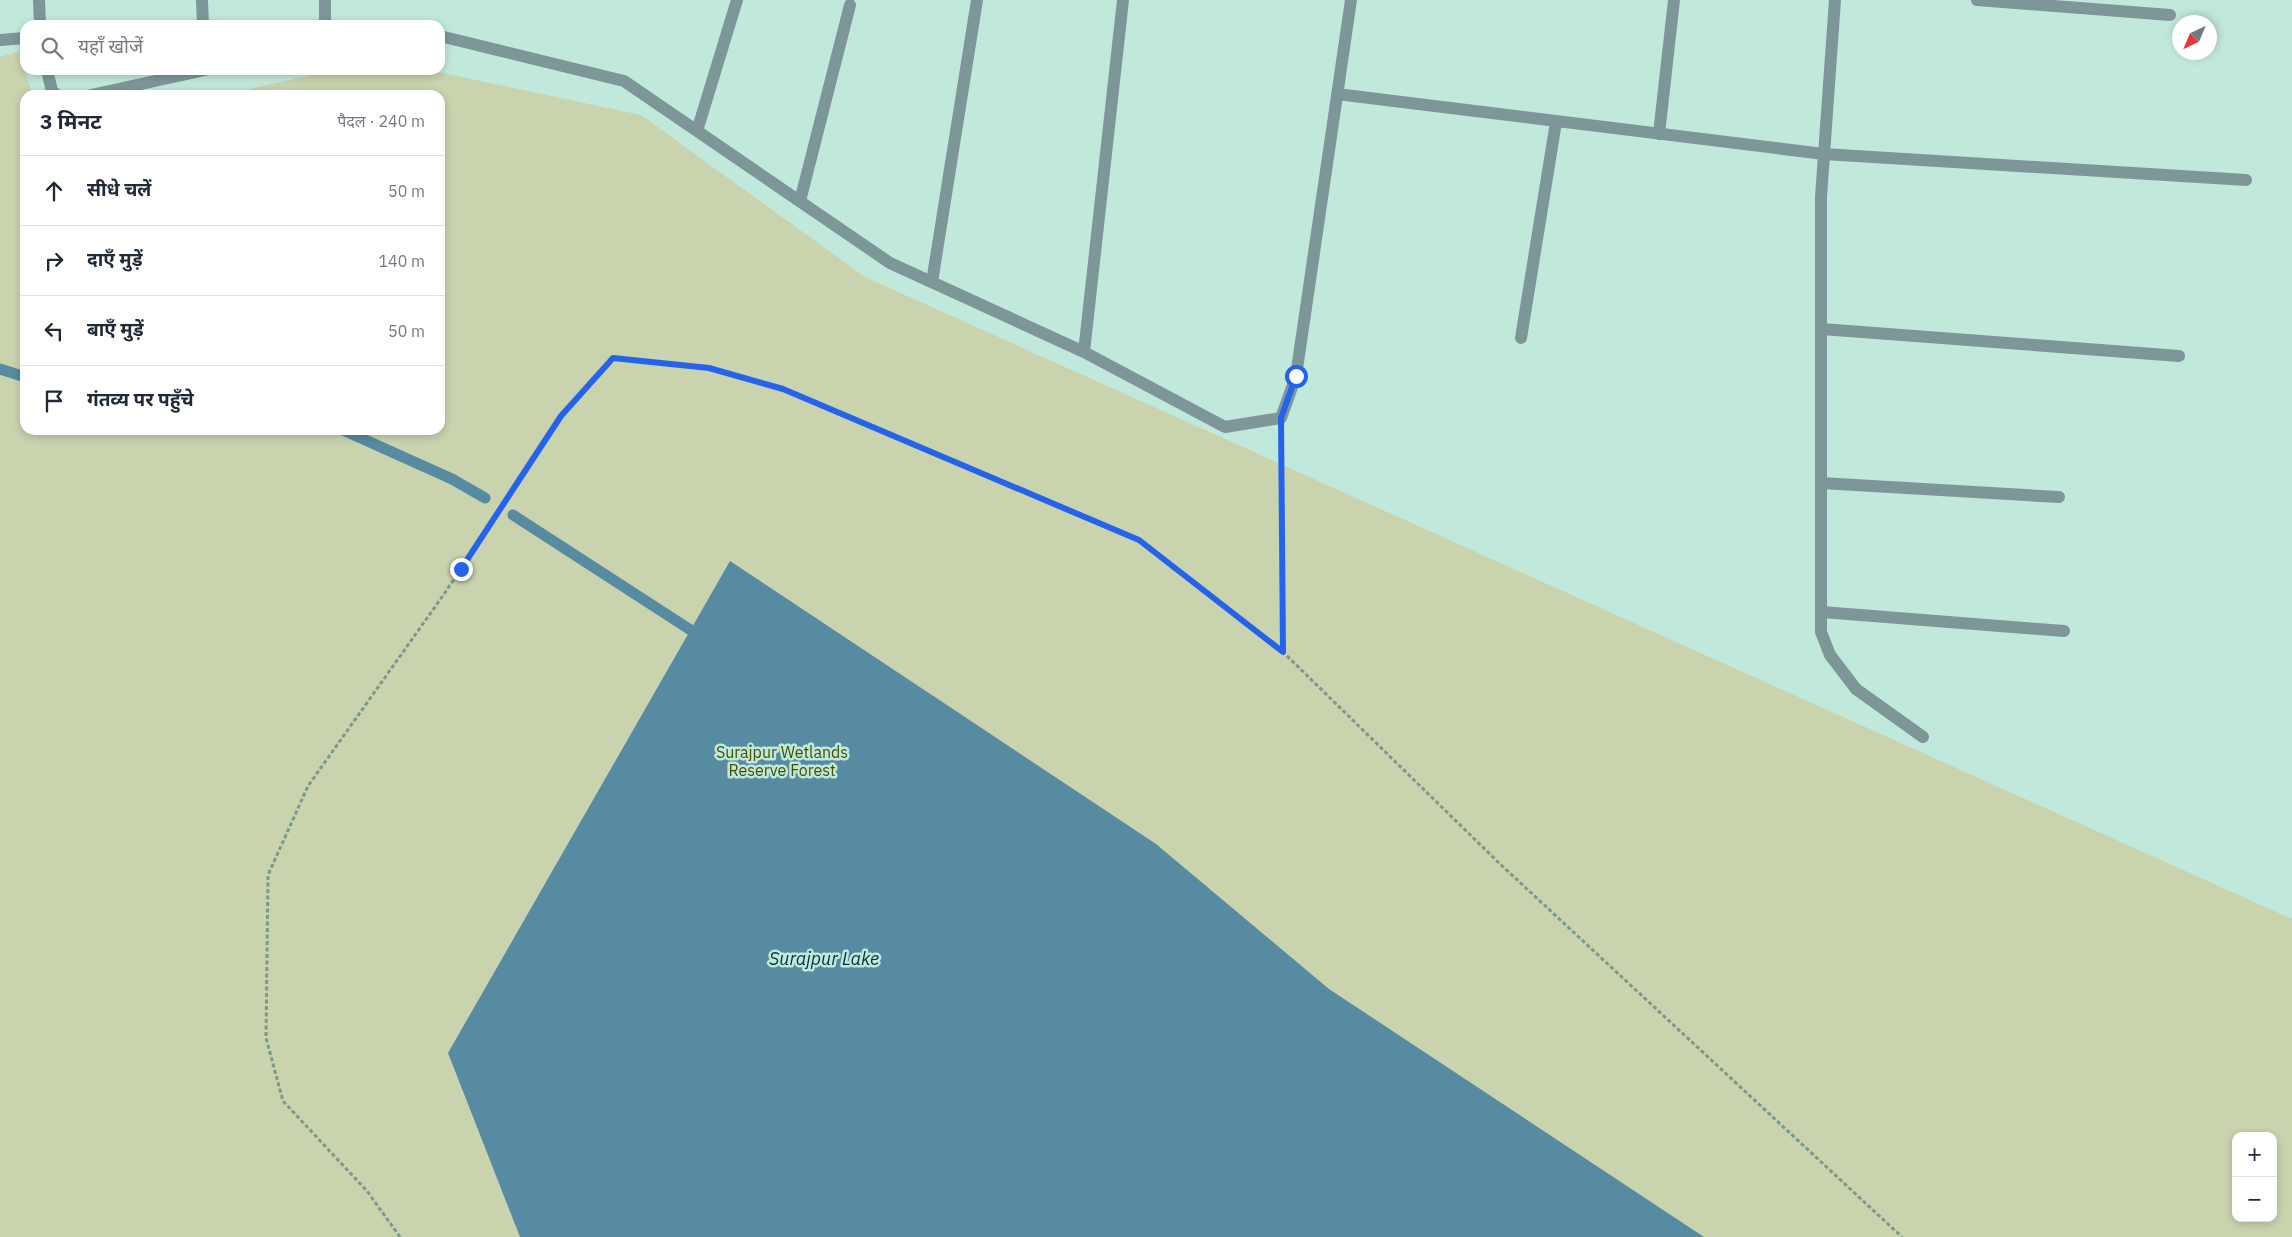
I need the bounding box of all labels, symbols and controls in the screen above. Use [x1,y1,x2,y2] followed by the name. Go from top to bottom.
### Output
[2172,15,2217,60] north arrow
[20,20,445,75] search box
[38,34,66,62] icon: search
[78,34,143,58] text: यहाँ खोजें
[40,107,102,135] text: 3 मिनट
[337,111,425,131] text: पैदल · 240 m
[40,177,68,205] icon: ahead
[87,177,151,201] text: सीधे चलें
[388,181,425,201] text: 50 m
[40,247,68,275] icon: right
[87,247,143,271] text: दाएँ मुड़ें
[378,251,425,271] text: 140 m
[40,317,68,345] icon: left
[87,317,144,341] text: बाएँ मुड़ें
[388,321,425,341] text: 50 m
[1285,365,1308,388] route start
[40,387,68,415] icon: arrive
[87,387,194,411] text: गंतव्य पर पहुँचे
[450,558,473,581] route end
[716,742,848,780] park label: Surajpur Wetlands Reserve Forest
[769,947,879,970] water label: Surajpur Lake
[2232,1132,2277,1222] map controls
[2232,1132,2277,1177] button: +
[2232,1177,2277,1222] button: −

